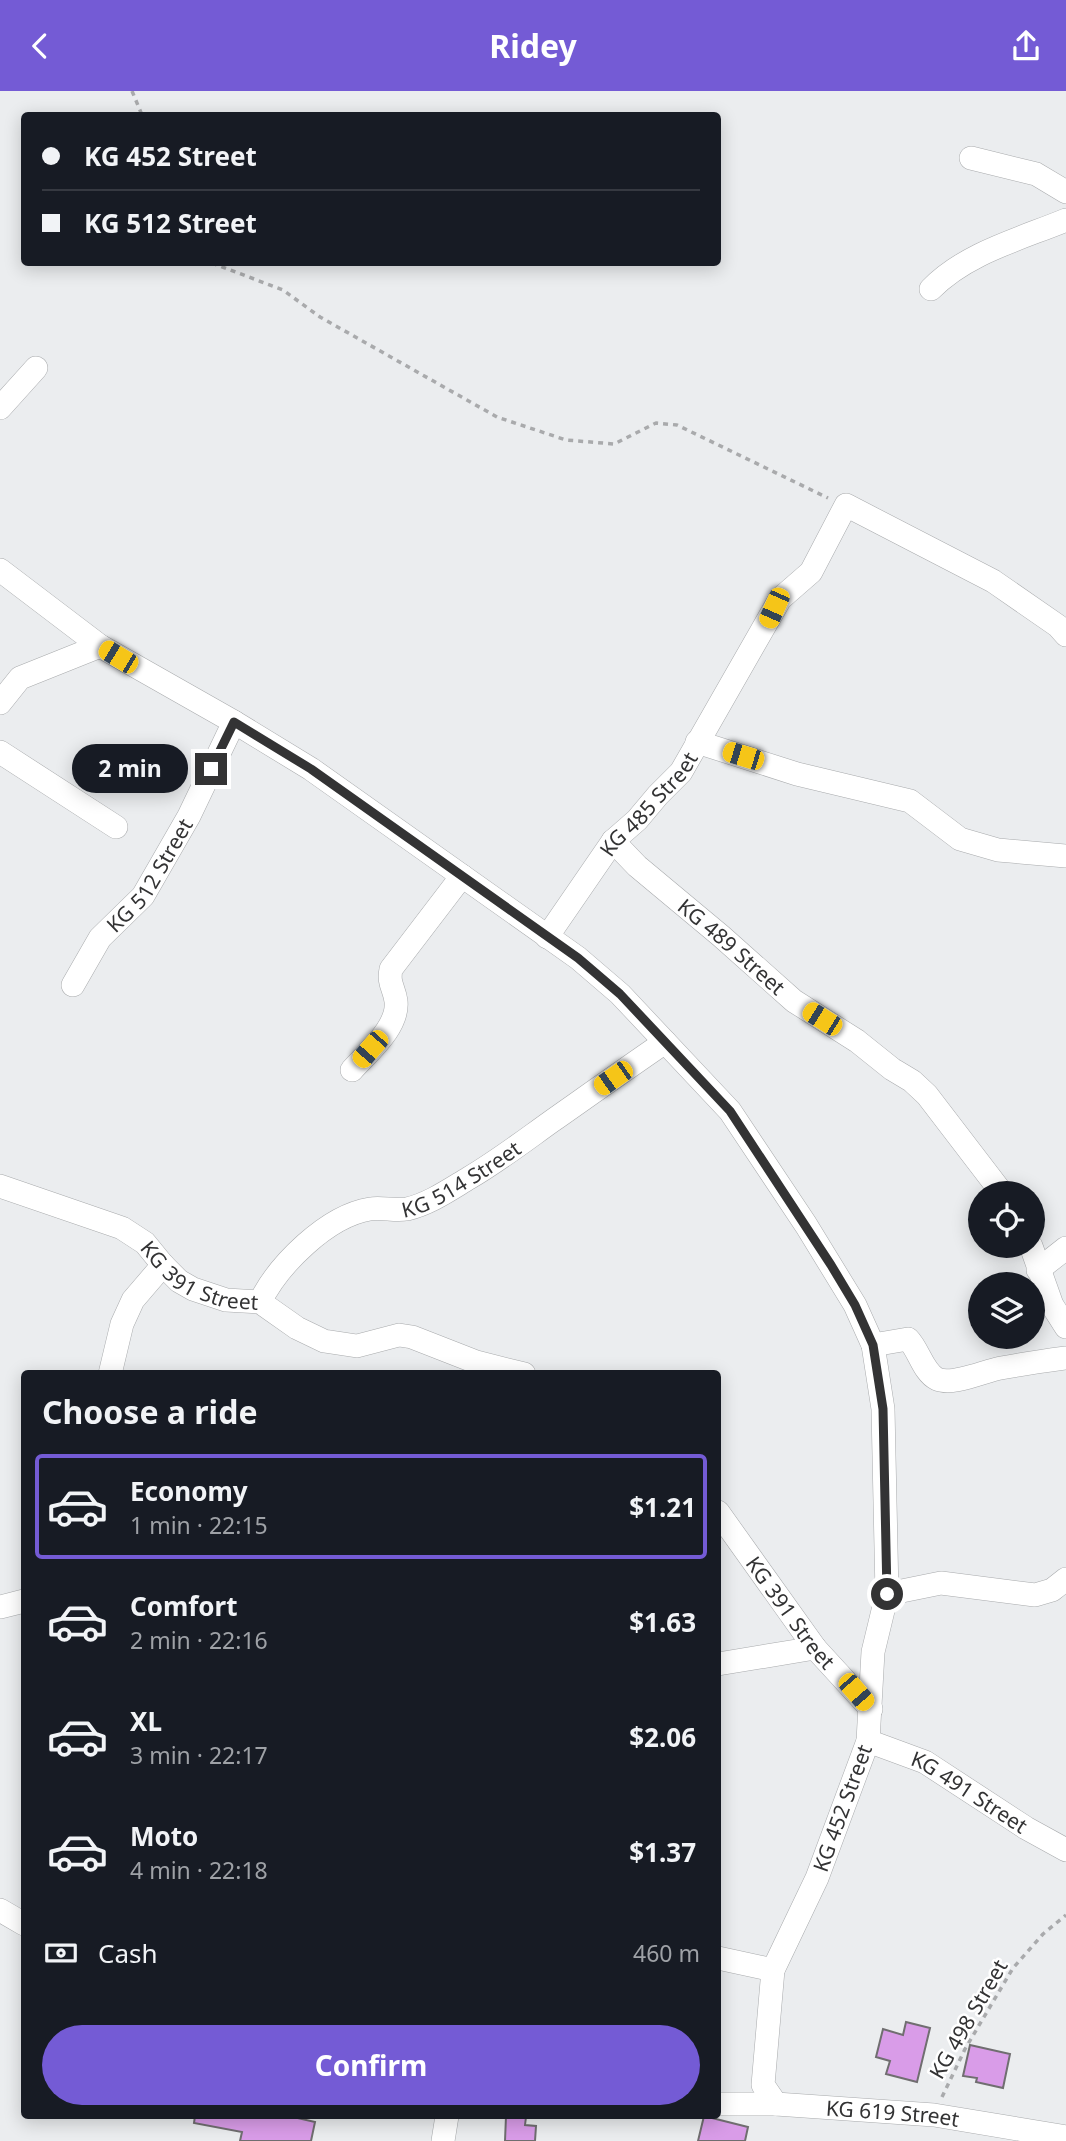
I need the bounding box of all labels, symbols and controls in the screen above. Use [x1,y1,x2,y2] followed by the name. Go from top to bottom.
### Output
[489,24,577,67] text: Ridey
[21,27,59,65] icon: back
[1007,27,1045,65] icon: share
[84,138,257,174] text: KG 452 Street
[84,205,257,241] text: KG 512 Street
[756,585,793,631] car
[95,637,142,677] car
[720,740,767,772] car
[71,745,186,793] callout: 2 min
[593,746,704,862] street label: KG 485 Street
[98,752,162,784] text: 2 min
[195,753,227,785] route end
[100,813,199,938] street label: KG 512 Street
[672,892,792,1001] street label: KG 489 Street
[799,999,846,1039] car
[349,1026,392,1072] car
[590,1057,637,1099] car
[399,1134,526,1224] street label: KG 514 Street
[968,1181,1045,1349] map controls
[968,1181,1045,1258] button: locate
[135,1235,260,1316] street label: KG 391 Street
[968,1272,1045,1349] button: layers
[42,1390,258,1433] text: Choose a ride
[130,1473,248,1509] text: Economy
[46,1475,109,1538] icon: car
[629,1489,696,1525] text: $1.21
[130,1509,268,1541] text: 1 min · 22:15
[740,1550,842,1675] street label: KG 391 Street
[871,1578,903,1610] route start
[130,1588,238,1624] text: Comfort
[46,1590,109,1653] icon: car
[629,1604,696,1640] text: $1.63
[130,1624,268,1656] text: 2 min · 22:16
[835,1669,878,1715] car
[130,1703,162,1739] text: XL
[46,1705,109,1768] icon: car
[629,1719,696,1755] text: $2.06
[130,1739,268,1771] text: 3 min · 22:17
[806,1740,878,1875] street label: KG 452 Street
[907,1744,1033,1840] street label: KG 491 Street
[130,1818,198,1854] text: Moto
[46,1820,109,1883] icon: car
[629,1834,696,1870] text: $1.37
[130,1854,268,1886] text: 4 min · 22:18
[42,1934,80,1972] icon: cash
[98,1935,158,1971] text: Cash
[633,1937,700,1969] text: 460 m
[923,1954,1014,2084] street label: KG 498 Street
[42,2025,700,2105] button: Confirm
[825,2094,962,2133] street label: KG 619 Street

